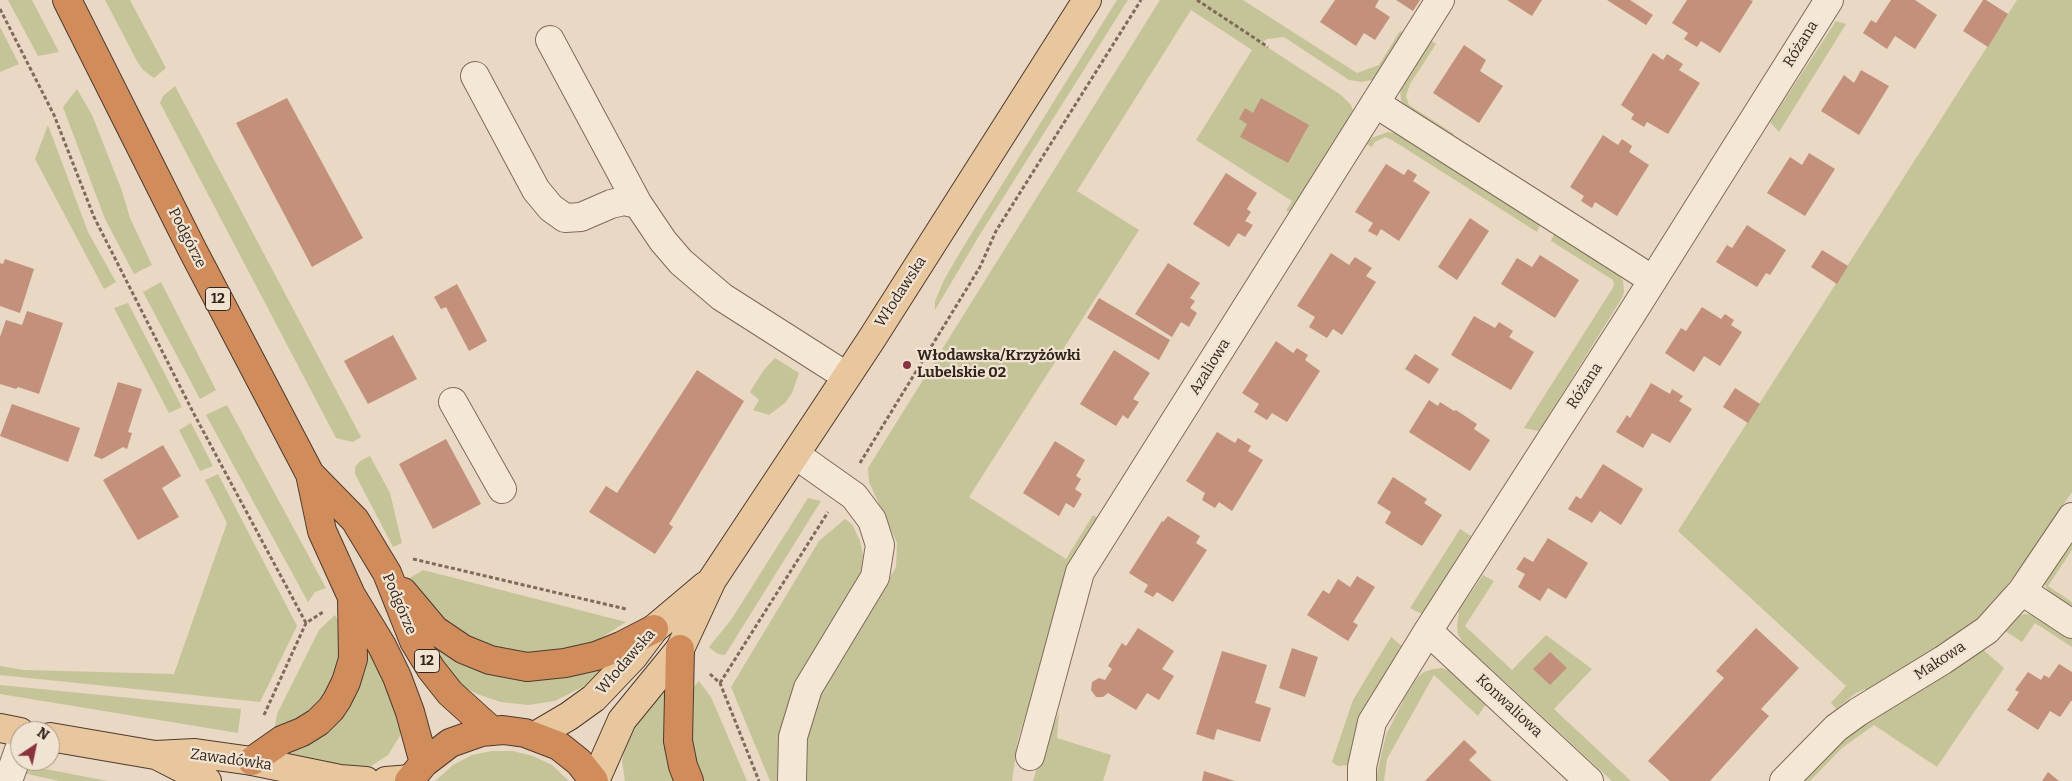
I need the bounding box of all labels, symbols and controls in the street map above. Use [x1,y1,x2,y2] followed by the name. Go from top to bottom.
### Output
[1780,17,1822,71] street label: Różana
[164,205,210,271] street label: Podgórze
[871,253,931,331] street label: Włodawska
[206,288,230,310] road number: 12
[1186,336,1234,398] street label: Azaliowa
[917,347,1080,382] place label: Włodawska/Krzyżówki Lubelskie 02
[901,359,913,371] marker: Włodawska/Krzyżówki Lubelskie 02
[1563,360,1607,412] street label: Różana
[378,571,420,637] street label: Podgórze
[593,626,659,698] street label: Włodawska
[1911,638,1969,684] street label: Makowa
[414,649,440,672] road number: 12
[1472,671,1546,741] street label: Konwaliowa
[10,721,60,771] north arrow
[34,724,52,744] text: N
[189,745,273,775] street label: Zawadówka

